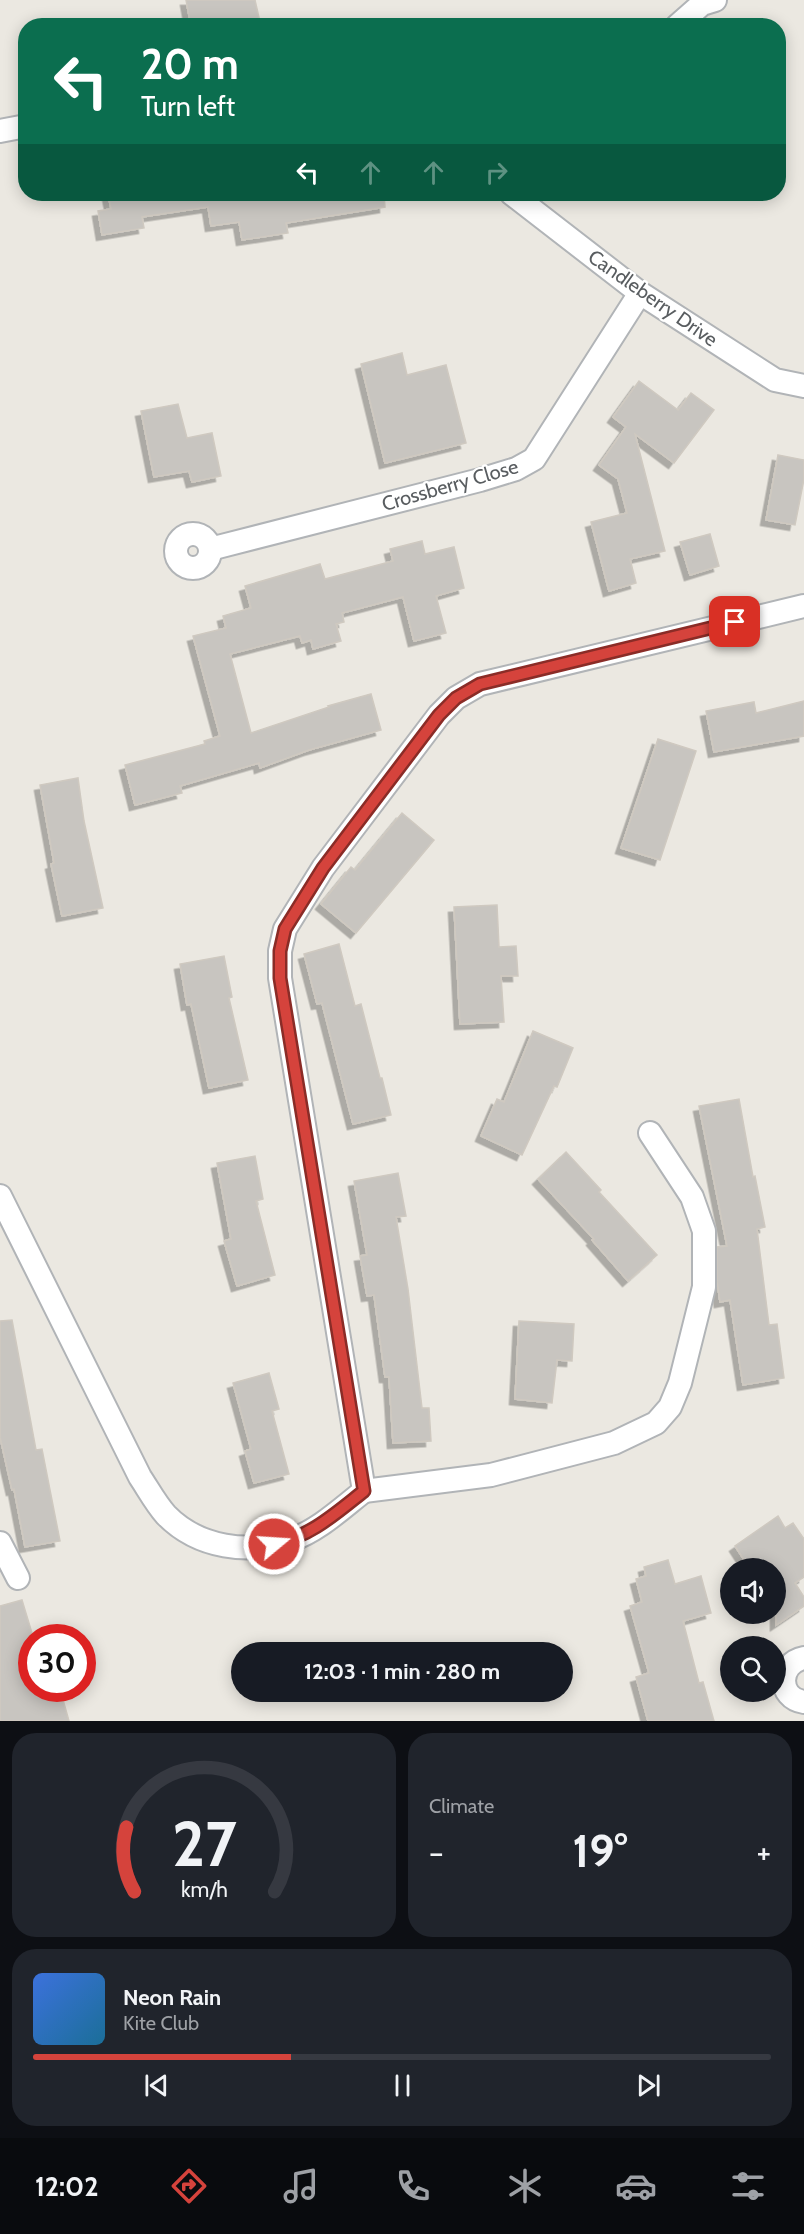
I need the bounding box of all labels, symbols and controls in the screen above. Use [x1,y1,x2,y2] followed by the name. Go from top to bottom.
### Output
[141,38,239,90] text: 20 m
[42,42,120,120] icon: left
[141,90,235,123] text: Turn left
[291,156,324,189] icon: left
[354,156,387,189] icon: ahead
[417,156,450,189] icon: ahead
[480,156,513,189] icon: right
[584,244,722,352] street label: Candleberry Drive
[379,454,521,516] street label: Crossberry Close
[709,596,760,647] pin
[718,605,751,638] icon: arrive
[242,1512,306,1576] position arrow
[720,1558,786,1702] map controls
[720,1558,786,1624] button: sound
[18,1624,96,1702] speed limit sign: 30
[720,1636,786,1702] button: search
[304,1658,500,1685] text: 12:03 · 1 min · 280 m
[429,1794,494,1818] text: Climate
[172,1806,237,1882] text: 27
[573,1824,627,1878] text: 19°
[429,1832,444,1872] text: −
[756,1832,771,1872] text: +
[181,1876,227,1902] text: km/h
[123,1984,221,2011] text: Neon Rain
[123,2011,199,2035] text: Kite Club
[140,2069,173,2102] icon: previous
[386,2069,419,2102] icon: pause
[632,2069,665,2102] icon: next
[168,2165,210,2207] icon: directions
[280,2165,322,2207] icon: music
[392,2165,434,2207] icon: phone
[504,2165,546,2207] icon: climate
[615,2165,657,2207] icon: car
[727,2165,769,2207] icon: filters
[35,2170,98,2203] text: 12:02

